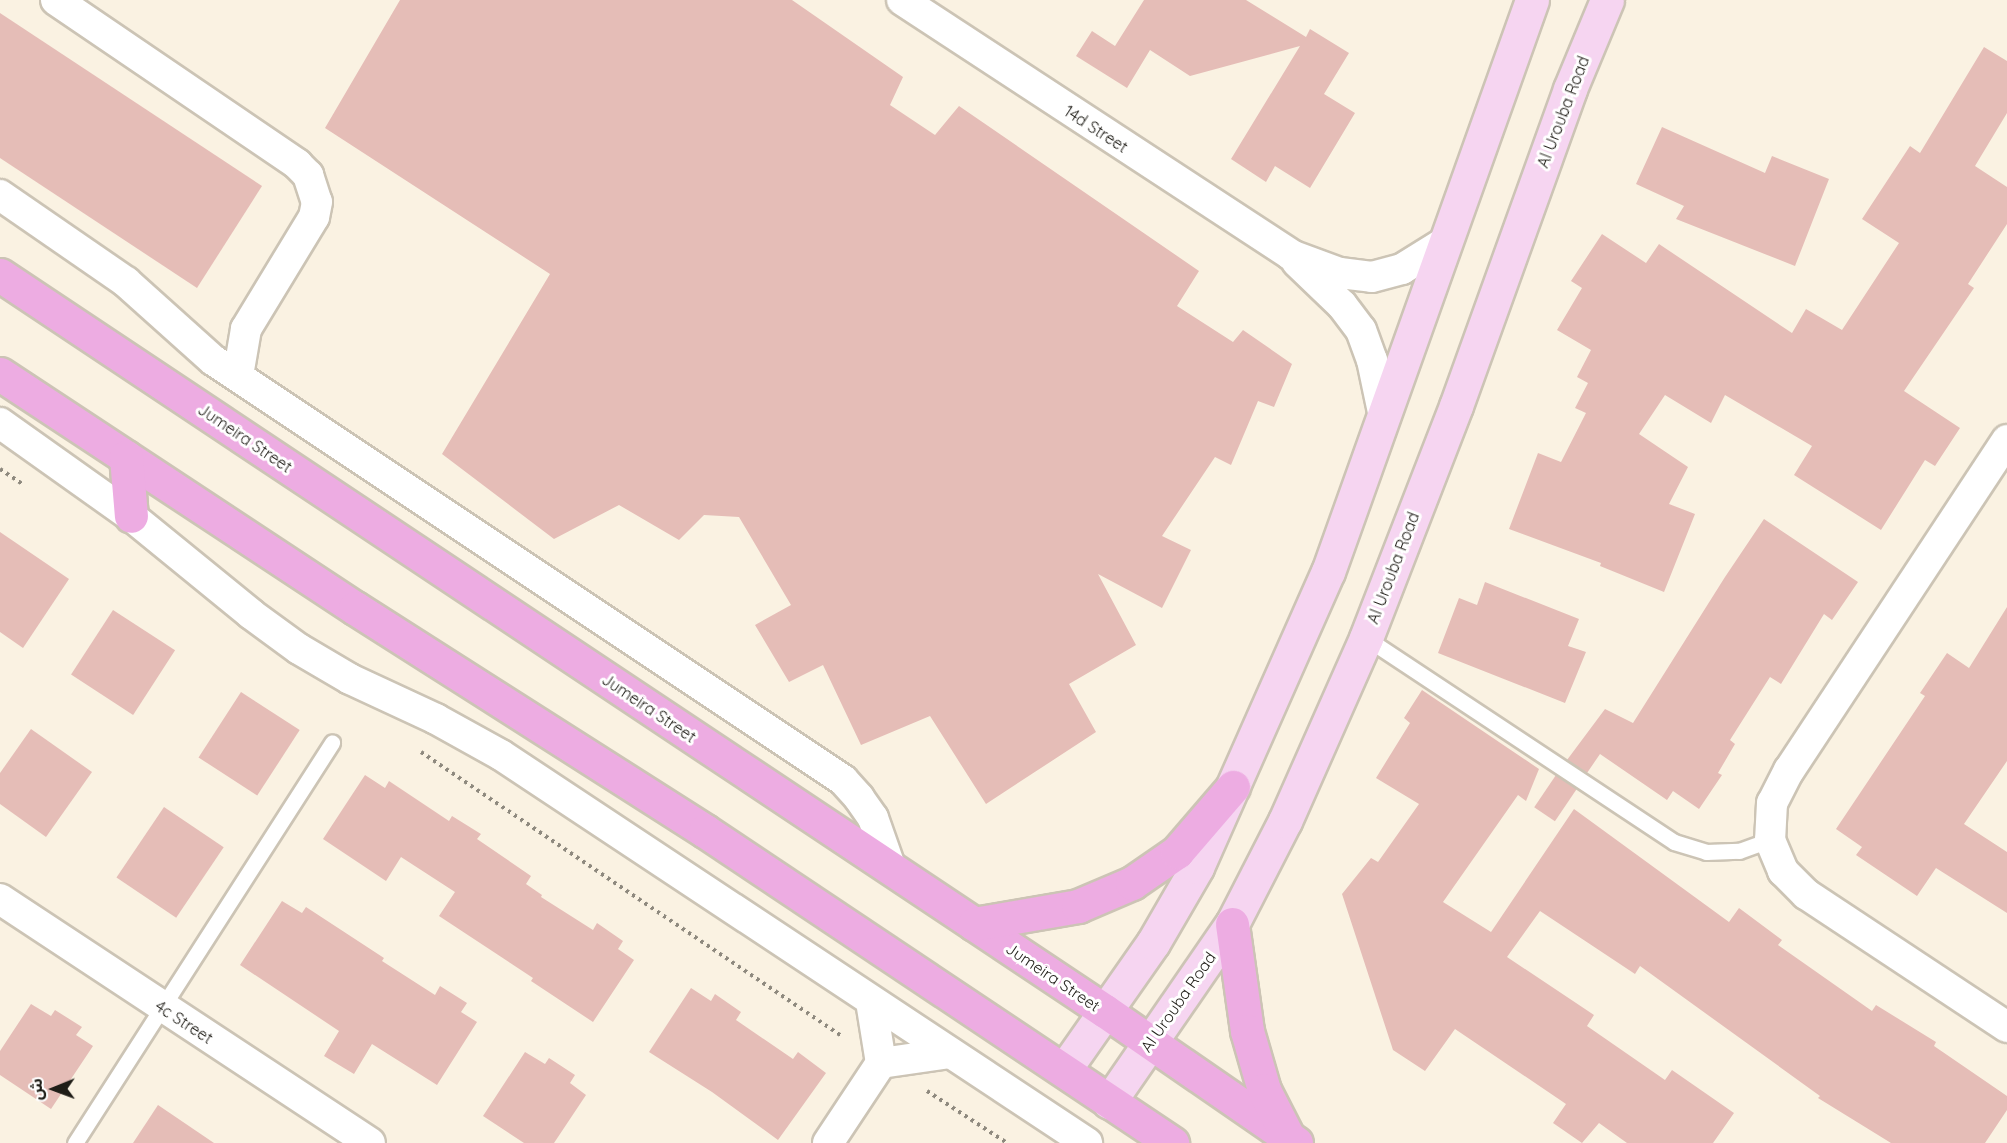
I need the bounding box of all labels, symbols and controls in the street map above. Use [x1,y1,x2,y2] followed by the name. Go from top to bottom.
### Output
[1533,54,1593,170] street label: Al Urouba Road
[1061,101,1131,157] street label: 14d Street
[194,400,296,476] street label: Jumeira Street
[1363,510,1423,626] street label: Al Urouba Road
[598,670,700,746] street label: Jumeira Street
[1002,939,1104,1015] street label: Jumeira Street
[1136,948,1220,1056] street label: Al Urouba Road
[152,996,216,1048] street label: 4c Street
[24,1059,84,1119] north arrow
[26,1078,46,1100] text: ش

